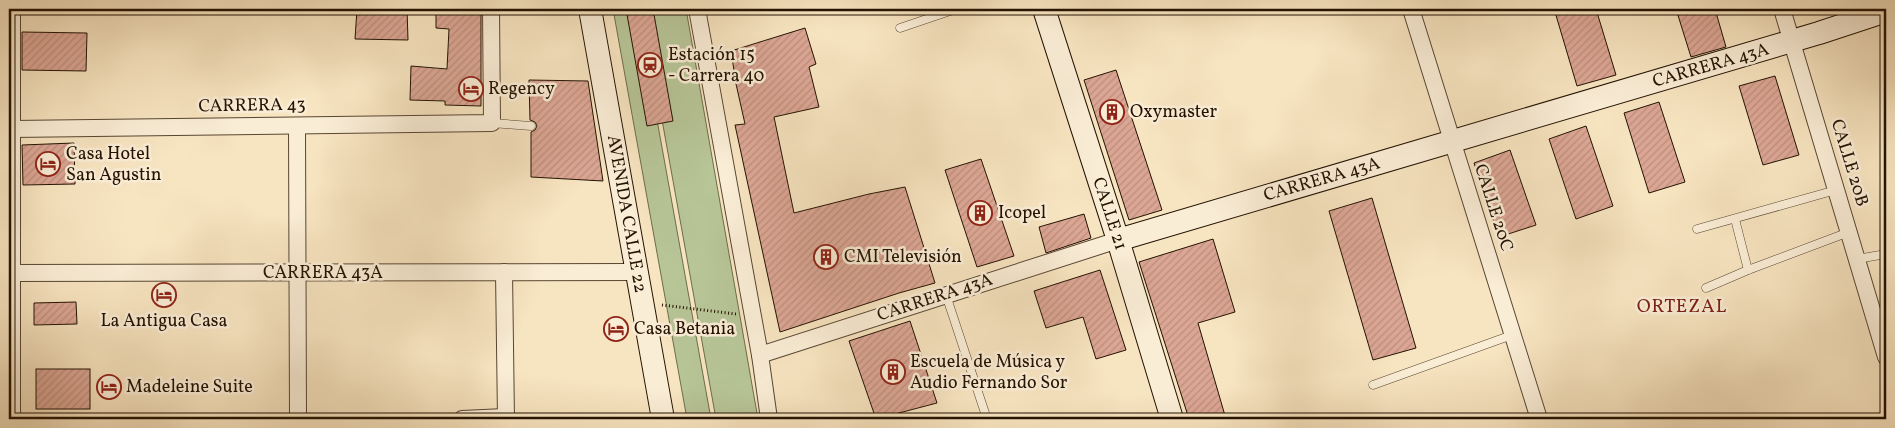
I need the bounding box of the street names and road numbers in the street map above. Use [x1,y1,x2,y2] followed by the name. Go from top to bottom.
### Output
[1650,37,1772,95] street label: CARRERA 43A
[198,93,306,119] street label: CARRERA 43
[1824,116,1874,210] street label: CALLE 20B
[600,133,652,295] street label: AVENIDA CALLE 22
[1261,151,1383,209] street label: CARRERA 43A
[1467,161,1519,255] street label: CALLE 20C
[1085,174,1133,254] street label: CALLE 21
[263,261,383,286] street label: CARRERA 43A
[874,267,996,328] street label: CARRERA 43A

